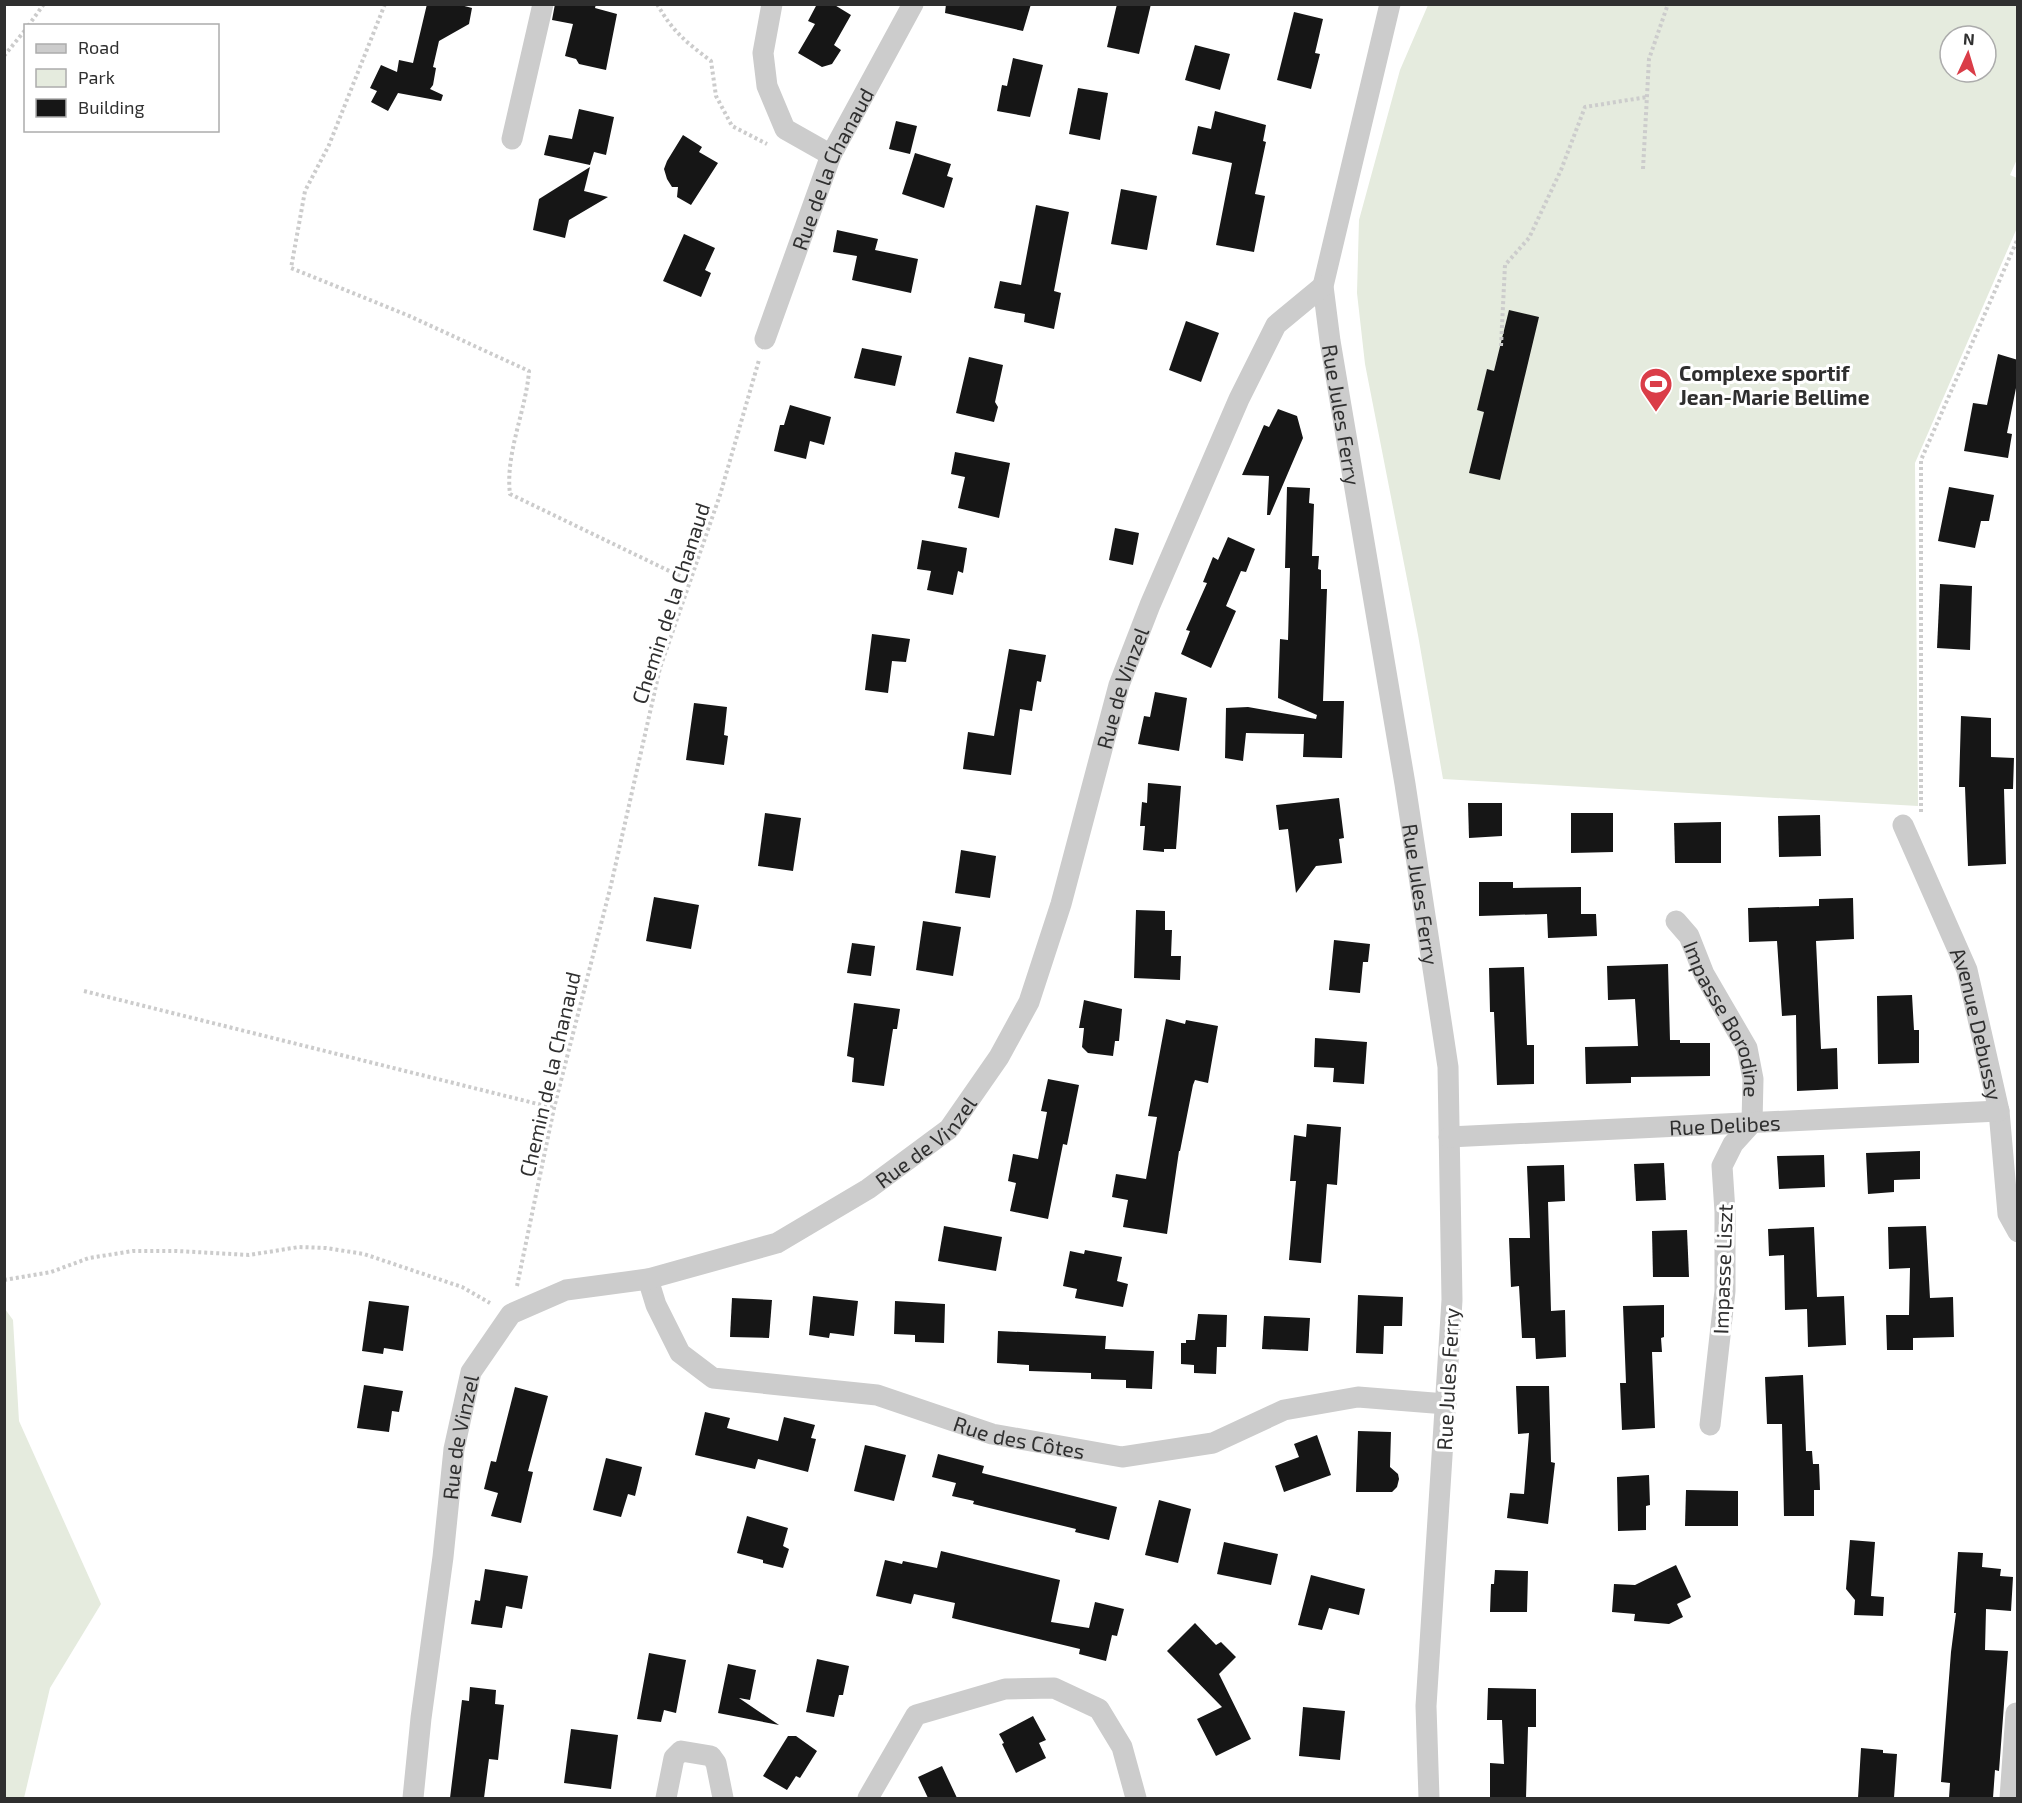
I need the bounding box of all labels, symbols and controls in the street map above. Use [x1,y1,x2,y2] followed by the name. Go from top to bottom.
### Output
[24,24,219,132] legend
[1938,24,1998,84] north arrow
[1963,29,1976,48] text: N
[78,36,119,58] text: Road
[78,66,115,88] text: Park
[785,83,878,253] street label: Rue de la Chanaud
[78,96,145,118] text: Building
[1318,342,1367,487] street label: Rue Jules Ferry
[1679,360,1870,409] place label: Complexe sportif Jean-Marie Bellime
[1638,366,1674,413] sports icon: Complexe sportif Jean-Marie Bellime
[626,499,714,707] street label: Chemin de la Chanaud
[1090,622,1153,751] street label: Rue de Vinzel
[1399,822,1445,967] street label: Rue Jules Ferry
[1679,937,1766,1098] street label: Impasse Borodine
[1946,943,2009,1102] street label: Avenue Debussy
[513,969,585,1179] street label: Chemin de la Chanaud
[870,1091,981,1192] street label: Rue de Vinzel
[1668,1109,1781,1139] street label: Rue Delibes
[1707,1203,1737,1335] street label: Impasse Liszt
[1431,1307,1463,1451] street label: Rue Jules Ferry
[436,1371,483,1501] street label: Rue de Vinzel
[951,1410,1087,1463] street label: Rue des Côtes

